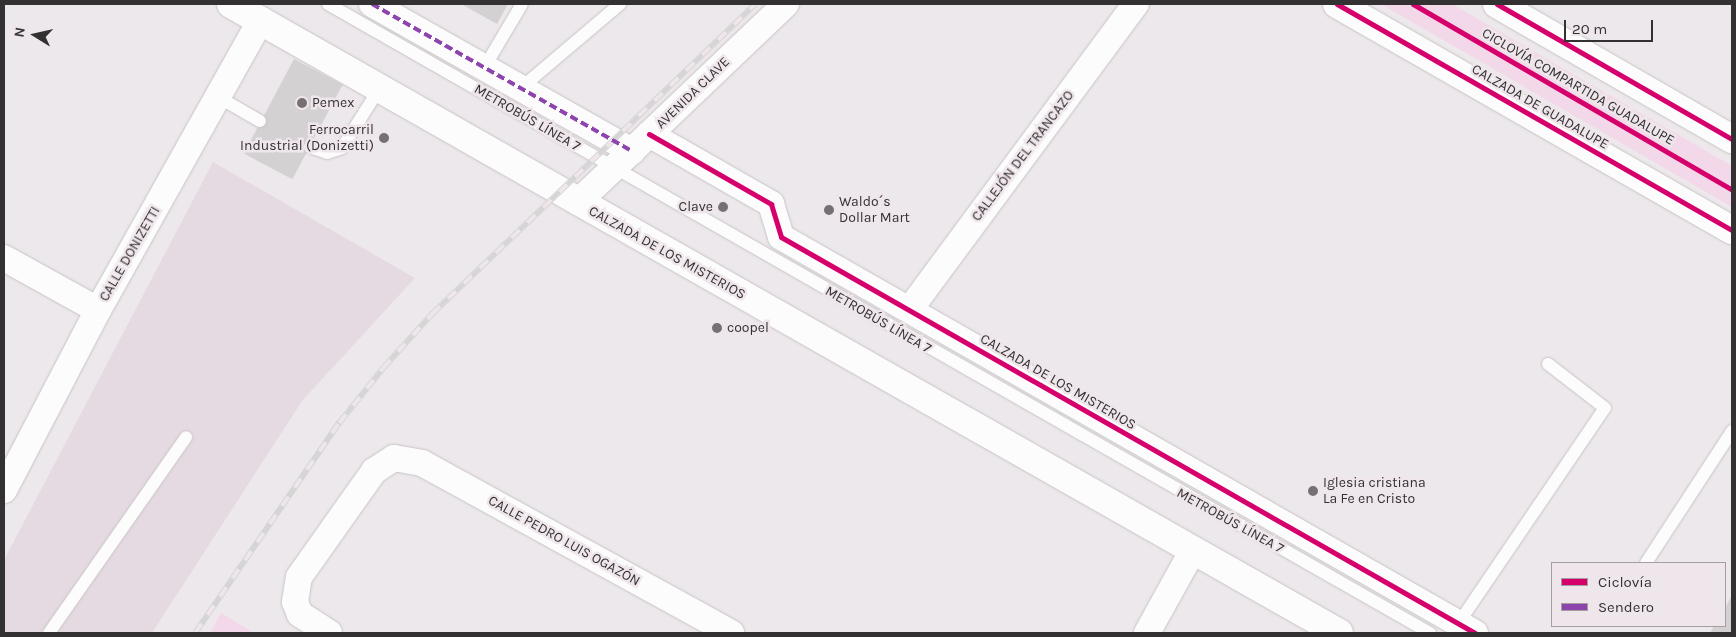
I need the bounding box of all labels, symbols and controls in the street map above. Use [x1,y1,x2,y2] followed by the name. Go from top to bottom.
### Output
[10,10,60,60] north arrow
[1566,10,1655,42] scale bar
[1572,20,1607,38] text: 20 m
[1479,25,1677,149] street label: CICLOVÍA COMPARTIDA GUADALUPE
[10,26,29,39] text: N
[653,54,733,132] street label: AVENIDA CLAVE
[1469,61,1611,153] street label: CALZADA DE GUADALUPE
[471,81,583,155] street label: METROBÚS LÍNEA 7
[968,87,1078,225] street label: CALLEJÓN DEL TRANCAZO
[312,95,354,111] place label: Pemex
[296,97,308,109] marker: Pemex
[240,122,374,154] place label: Ferrocarril Industrial (Donizetti)
[378,132,390,144] marker: Ferrocarril Industrial (Donizetti)
[839,194,910,226] place label: Waldo´s Dollar Mart
[679,199,713,215] place label: Clave
[717,201,729,213] marker: Clave
[586,203,748,303] street label: CALZADA DE LOS MISTERIOS
[96,204,164,304] street label: CALLE DONIZETTI
[823,204,835,216] marker: Waldo´s Dollar Mart
[822,283,934,357] street label: METROBÚS LÍNEA 7
[727,320,769,336] place label: coopel
[711,322,723,334] marker: coopel
[977,330,1139,434] street label: CALZADA DE LOS MISTERIOS
[1323,475,1426,508] place label: Iglesia cristiana La Fe en Cristo
[1174,485,1286,557] street label: METROBÚS LÍNEA 7
[1307,485,1319,497] marker: Iglesia cristiana La Fe en Cristo
[485,492,643,590] street label: CALLE PEDRO LUIS OGAZÓN
[1551,562,1726,627] legend
[1598,573,1652,591] text: Ciclovía
[1598,598,1654,616] text: Sendero

